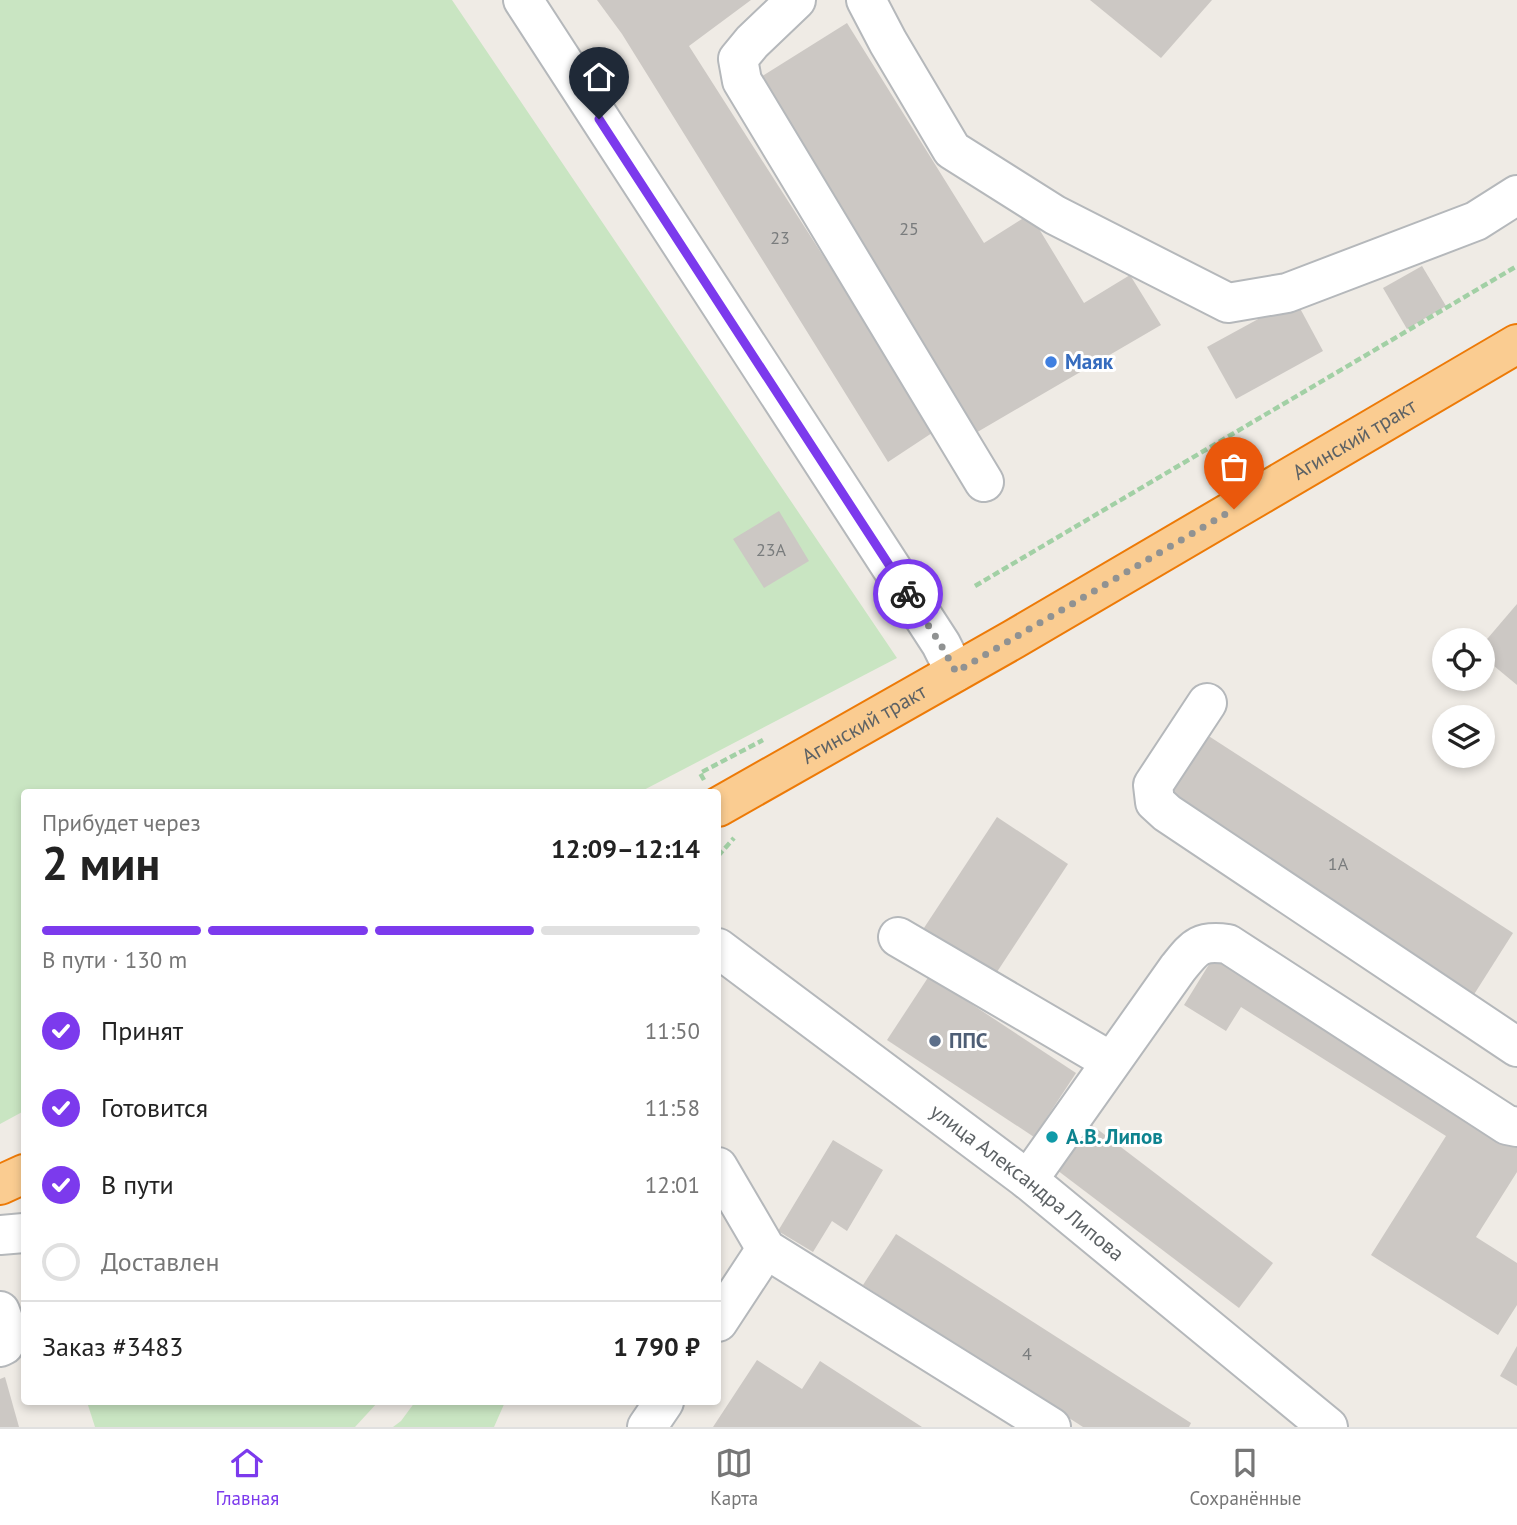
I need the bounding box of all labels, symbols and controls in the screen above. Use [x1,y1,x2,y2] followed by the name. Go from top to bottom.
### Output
[569,47,629,119] pin
[580,58,618,96] icon: home
[899,217,919,240] house number: 25
[770,226,790,249] house number: 23
[1065,348,1114,375] place label: Маяк
[1043,354,1059,370] marker: Маяк
[1287,392,1422,486] street label: Агинский тракт
[1204,437,1264,509] pin
[1215,448,1253,486] icon: bag
[756,538,787,561] house number: 23А
[873,559,943,629] courier
[889,575,927,613] icon: bike
[1432,628,1495,768] map controls
[1432,628,1495,691] button: locate
[797,677,932,770] street label: Агинский тракт
[1432,705,1495,768] button: layers
[42,808,201,837] text: Прибудет через
[551,832,700,865] text: 12:09–12:14
[42,833,160,893] text: 2 мин
[1328,852,1349,875] house number: 1А
[42,945,187,974] text: В пути · 130 m
[42,1012,80,1050] icon: check
[101,1014,183,1047] text: Принят
[645,1016,700,1045] text: 11:50
[949,1027,988,1054] place label: ППС
[927,1033,943,1049] marker: ППС
[42,1089,80,1127] icon: check
[101,1091,208,1124] text: Готовится
[645,1093,700,1122] text: 11:58
[925,1098,1130,1267] street label: улица Александра Липова
[1066,1123,1163,1150] place label: А.В. Липов
[1044,1129,1060,1145] marker: А.В. Липов
[42,1166,80,1204] icon: check
[101,1168,174,1201] text: В пути
[645,1170,700,1199] text: 12:01
[101,1245,220,1278] text: Доставлен
[42,1330,184,1363] text: Заказ #3483
[613,1330,700,1363] text: 1 790 ₽
[1022,1342,1032,1365] house number: 4
[216,1444,279,1510] tab: Главная
[710,1444,758,1510] tab: Карта
[1189,1444,1301,1510] tab: Сохранённые

